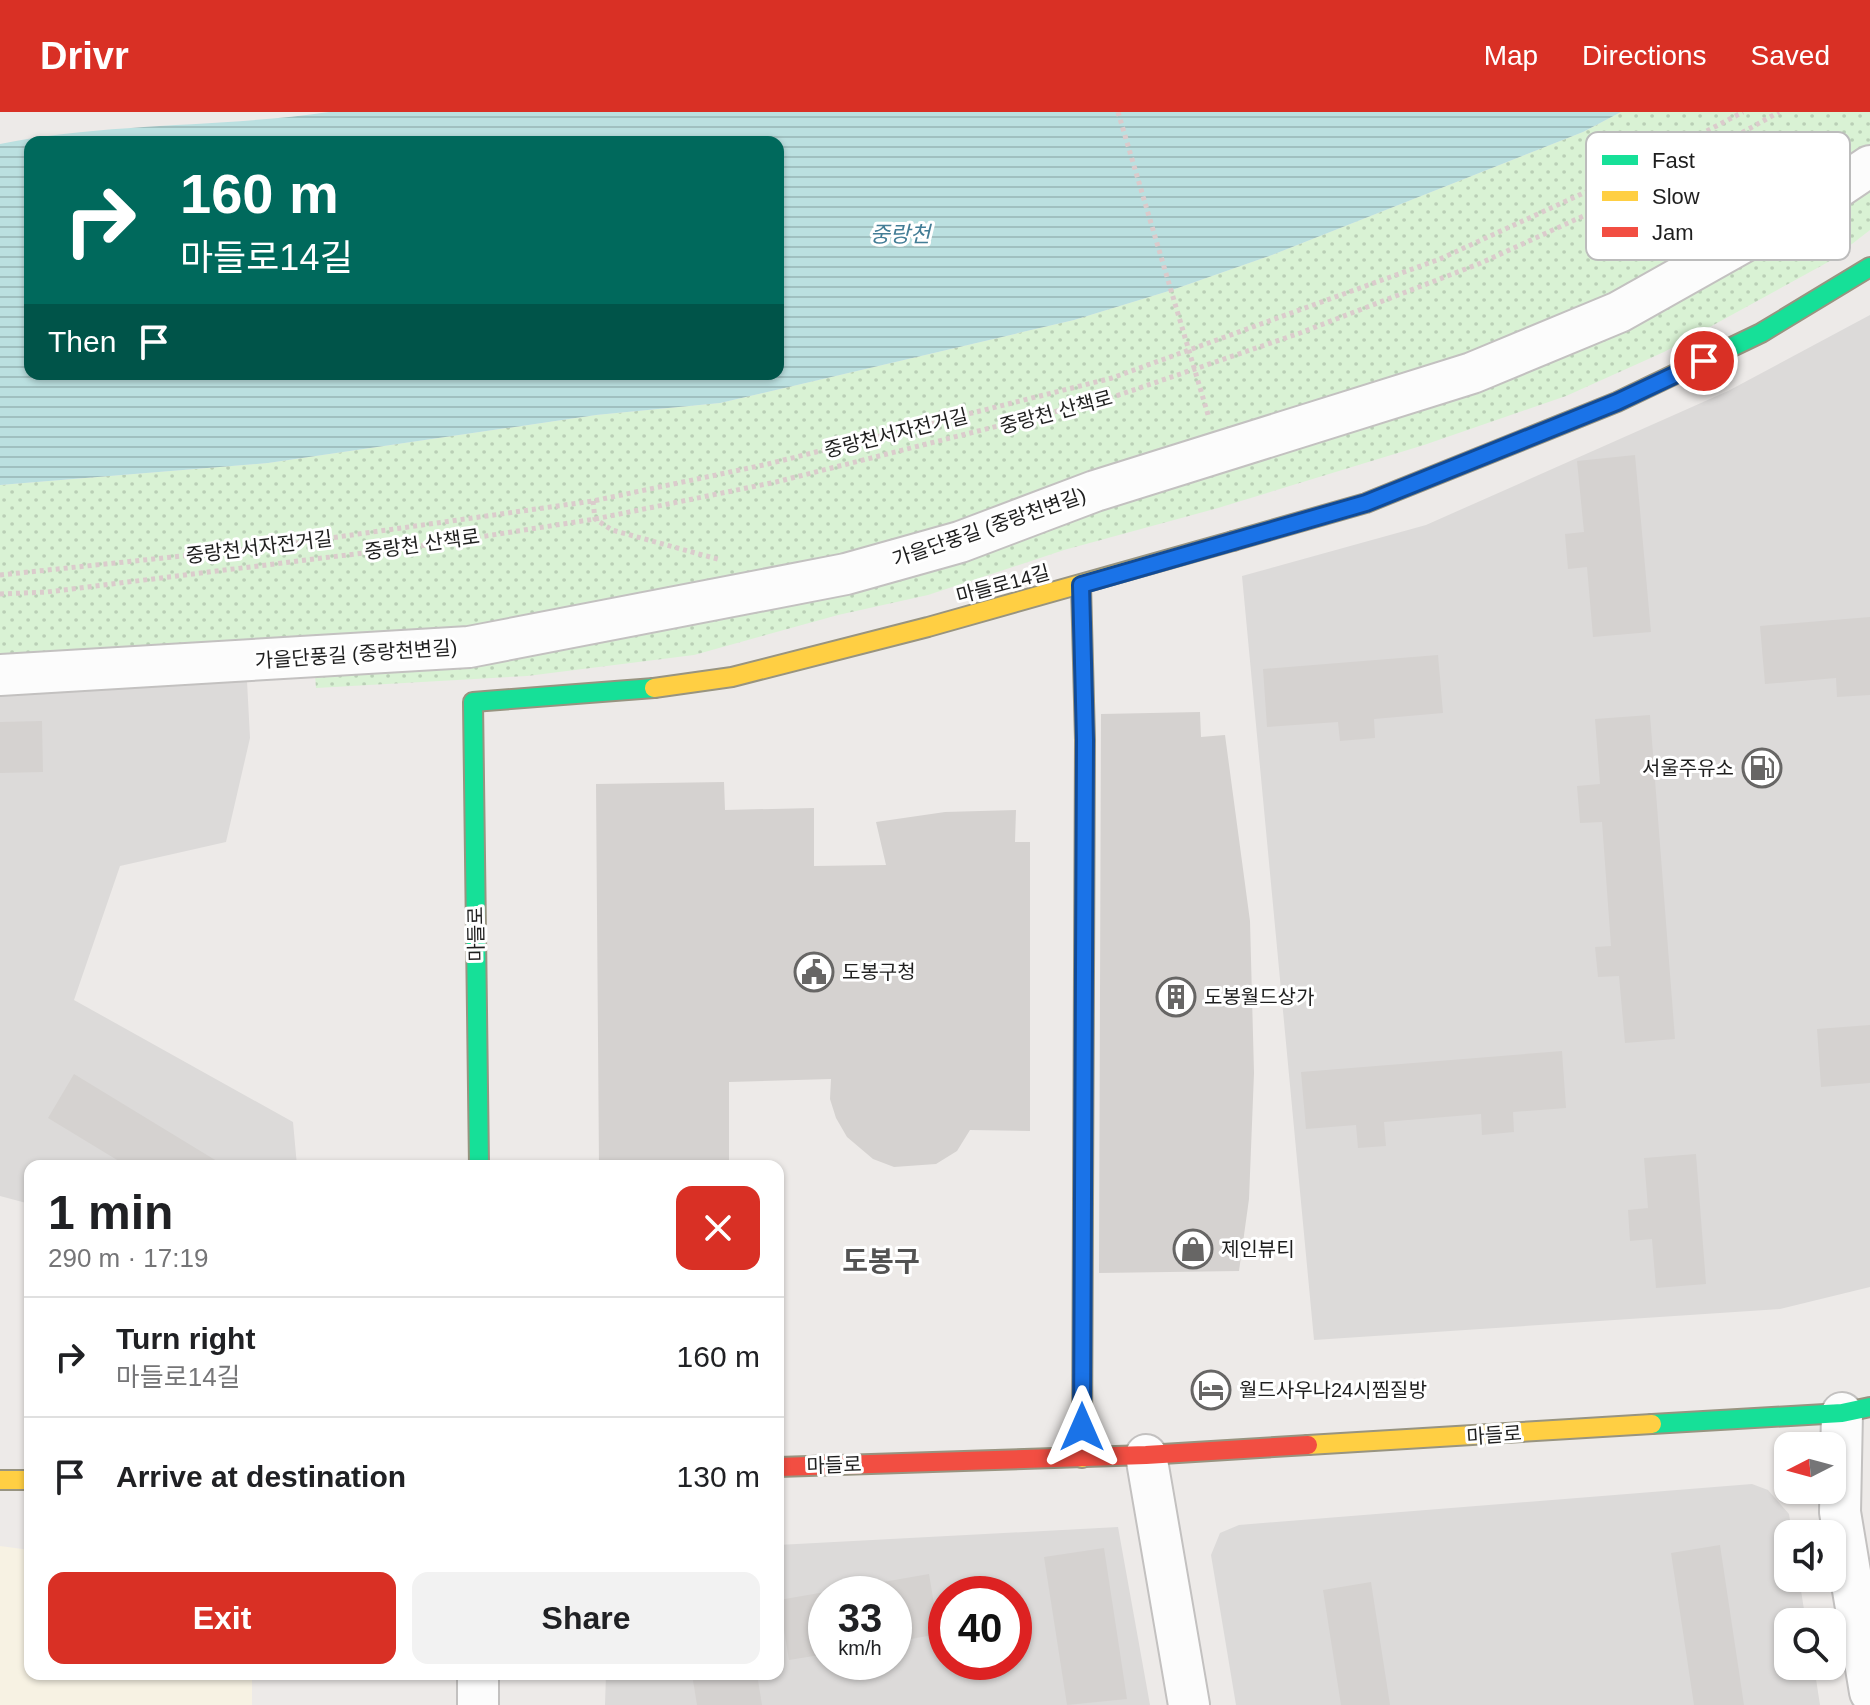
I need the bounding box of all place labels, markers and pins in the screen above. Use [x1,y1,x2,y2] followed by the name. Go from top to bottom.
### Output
[1670,327,1738,395] pin
[1741,747,1783,789] fuel station icon: 서울주유소
[1642,757,1734,779] place label: 서울주유소
[793,951,835,993] public building icon: 도봉구청
[842,961,916,983] place label: 도봉구청
[1155,976,1197,1018] building icon: 도봉월드상가
[1204,986,1314,1008] place label: 도봉월드상가
[1172,1228,1214,1270] shop icon: 제인뷰티
[1221,1238,1295,1260] place label: 제인뷰티
[1190,1369,1232,1411] hotel icon: 월드사우나24시찜질방
[1239,1379,1427,1401] place label: 월드사우나24시찜질방

